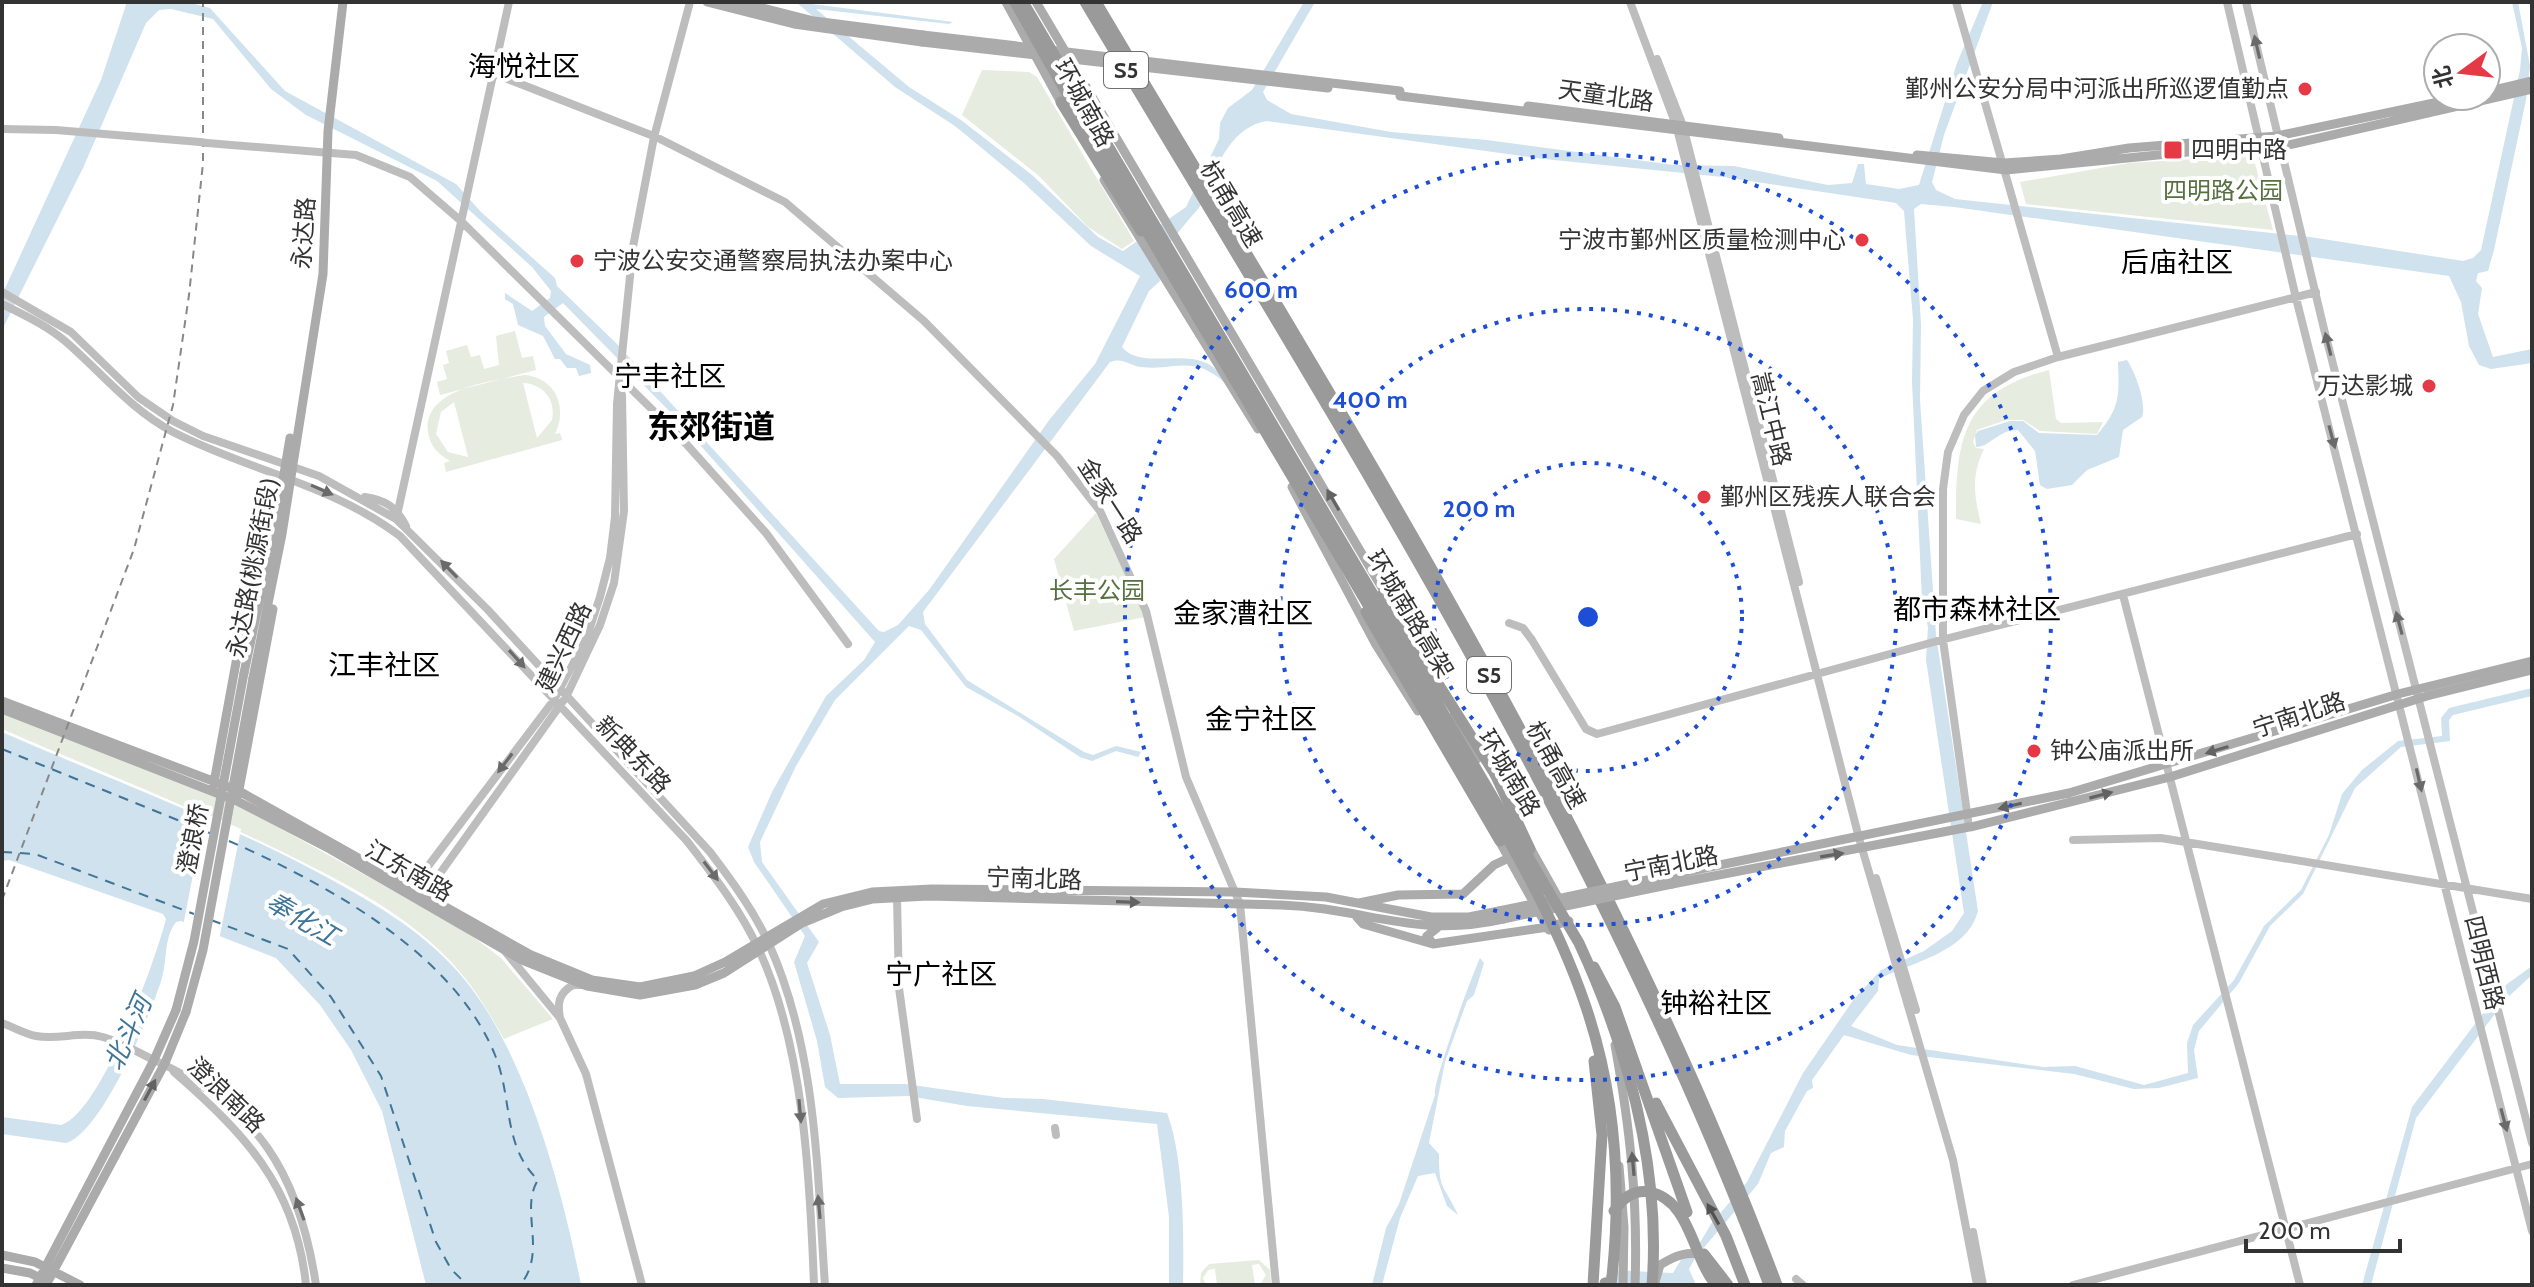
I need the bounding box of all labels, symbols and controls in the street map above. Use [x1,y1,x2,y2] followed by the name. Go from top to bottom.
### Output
[2422,32,2502,112] north arrow
[2250,34,2263,59] one-way arrow
[468,49,580,83] district label: 海悦社区
[1104,52,1148,88] road number: S5
[1048,54,1120,152] street label: 环城南路
[2427,63,2459,91] text: 北
[1557,74,1656,117] street label: 天童北路
[1905,74,2289,103] place label: 鄞州公安分局中河派出所巡逻值勤点
[2296,80,2314,98] marker: 鄞州公安分局中河派出所巡逻值勤点
[2191,135,2287,164] place label: 四明中路
[2162,139,2184,161] marker: 四明中路
[1194,155,1269,252] street label: 杭甬高速
[2163,176,2283,205] park label: 四明路公园
[287,196,320,270] street label: 永达路
[1558,225,1846,254] place label: 宁波市鄞州区质量检测中心
[1853,231,1871,249] marker: 宁波市鄞州区质量检测中心
[2121,245,2233,279] district label: 后庙社区
[593,246,953,275] place label: 宁波公安交通警察局执法办案中心
[568,252,586,270] marker: 宁波公安交通警察局执法办案中心
[1224,275,1298,304] text: 600 m
[2322,332,2334,357] one-way arrow
[614,359,726,393] district label: 宁丰社区
[1746,369,1797,469] street label: 嵩江中路
[2317,371,2413,400] place label: 万达影城
[2420,377,2438,395] marker: 万达影城
[1332,385,1408,414] text: 400 m
[647,407,775,446] district label: 东郊街道
[2326,425,2339,450] one-way arrow
[1072,453,1149,549] street label: 金家一路
[221,475,284,661] street label: 永达路(桃源街段)
[1720,482,1936,511] place label: 鄞州区残疾人联合会
[311,483,334,497] one-way arrow
[1695,488,1713,506] marker: 鄞州区残疾人联合会
[1326,489,1340,511] one-way arrow
[1443,494,1515,523] text: 200 m
[1361,545,1460,683] street label: 环城南路高架
[440,560,459,579] one-way arrow
[1049,576,1145,605] park label: 长丰公园
[1893,592,2061,626] district label: 都市森林社区
[1173,596,1313,630] district label: 金家漕社区
[530,597,597,696] street label: 建兴西路
[1574,603,1602,631] centre of rings
[2393,611,2405,636] one-way arrow
[328,648,440,682] district label: 江丰社区
[507,649,525,668] one-way arrow
[1467,657,1511,693] road number: S5
[2249,686,2349,743] street label: 宁南北路
[1205,702,1317,736] district label: 金宁社区
[590,710,677,799] street label: 新典东路
[1520,716,1592,814] street label: 杭甬高速
[1472,724,1547,821] street label: 环城南路
[2050,736,2194,765] place label: 钟公庙派出所
[2025,742,2043,760] marker: 钟公庙派出所
[2204,744,2228,756] one-way arrow
[498,753,514,774] one-way arrow
[2413,768,2426,793] one-way arrow
[2088,789,2113,801] one-way arrow
[1998,800,2023,813] one-way arrow
[171,801,214,877] street label: 澄浪桥
[360,834,458,907] street label: 江东南路
[1621,840,1721,887] street label: 宁南北路
[1820,848,1845,861] one-way arrow
[702,861,718,881] one-way arrow
[986,862,1082,895] street label: 宁南北路
[260,886,346,954] water label: 奉化江
[1116,895,1141,908] one-way arrow
[2459,913,2510,1013] street label: 四明西路
[885,957,997,991] district label: 宁广社区
[98,986,161,1075] water label: 北斗河
[1660,986,1772,1020] district label: 钟裕社区
[182,1051,271,1138] street label: 澄浪南路
[144,1079,157,1102] one-way arrow
[794,1099,807,1124] one-way arrow
[2499,1107,2511,1132] one-way arrow
[1626,1151,1639,1176] one-way arrow
[812,1194,825,1219] one-way arrow
[293,1197,306,1221] one-way arrow
[1707,1203,1721,1225] one-way arrow
[2246,1203,2400,1253] scale bar
[2258,1216,2331,1245] text: 200 m

